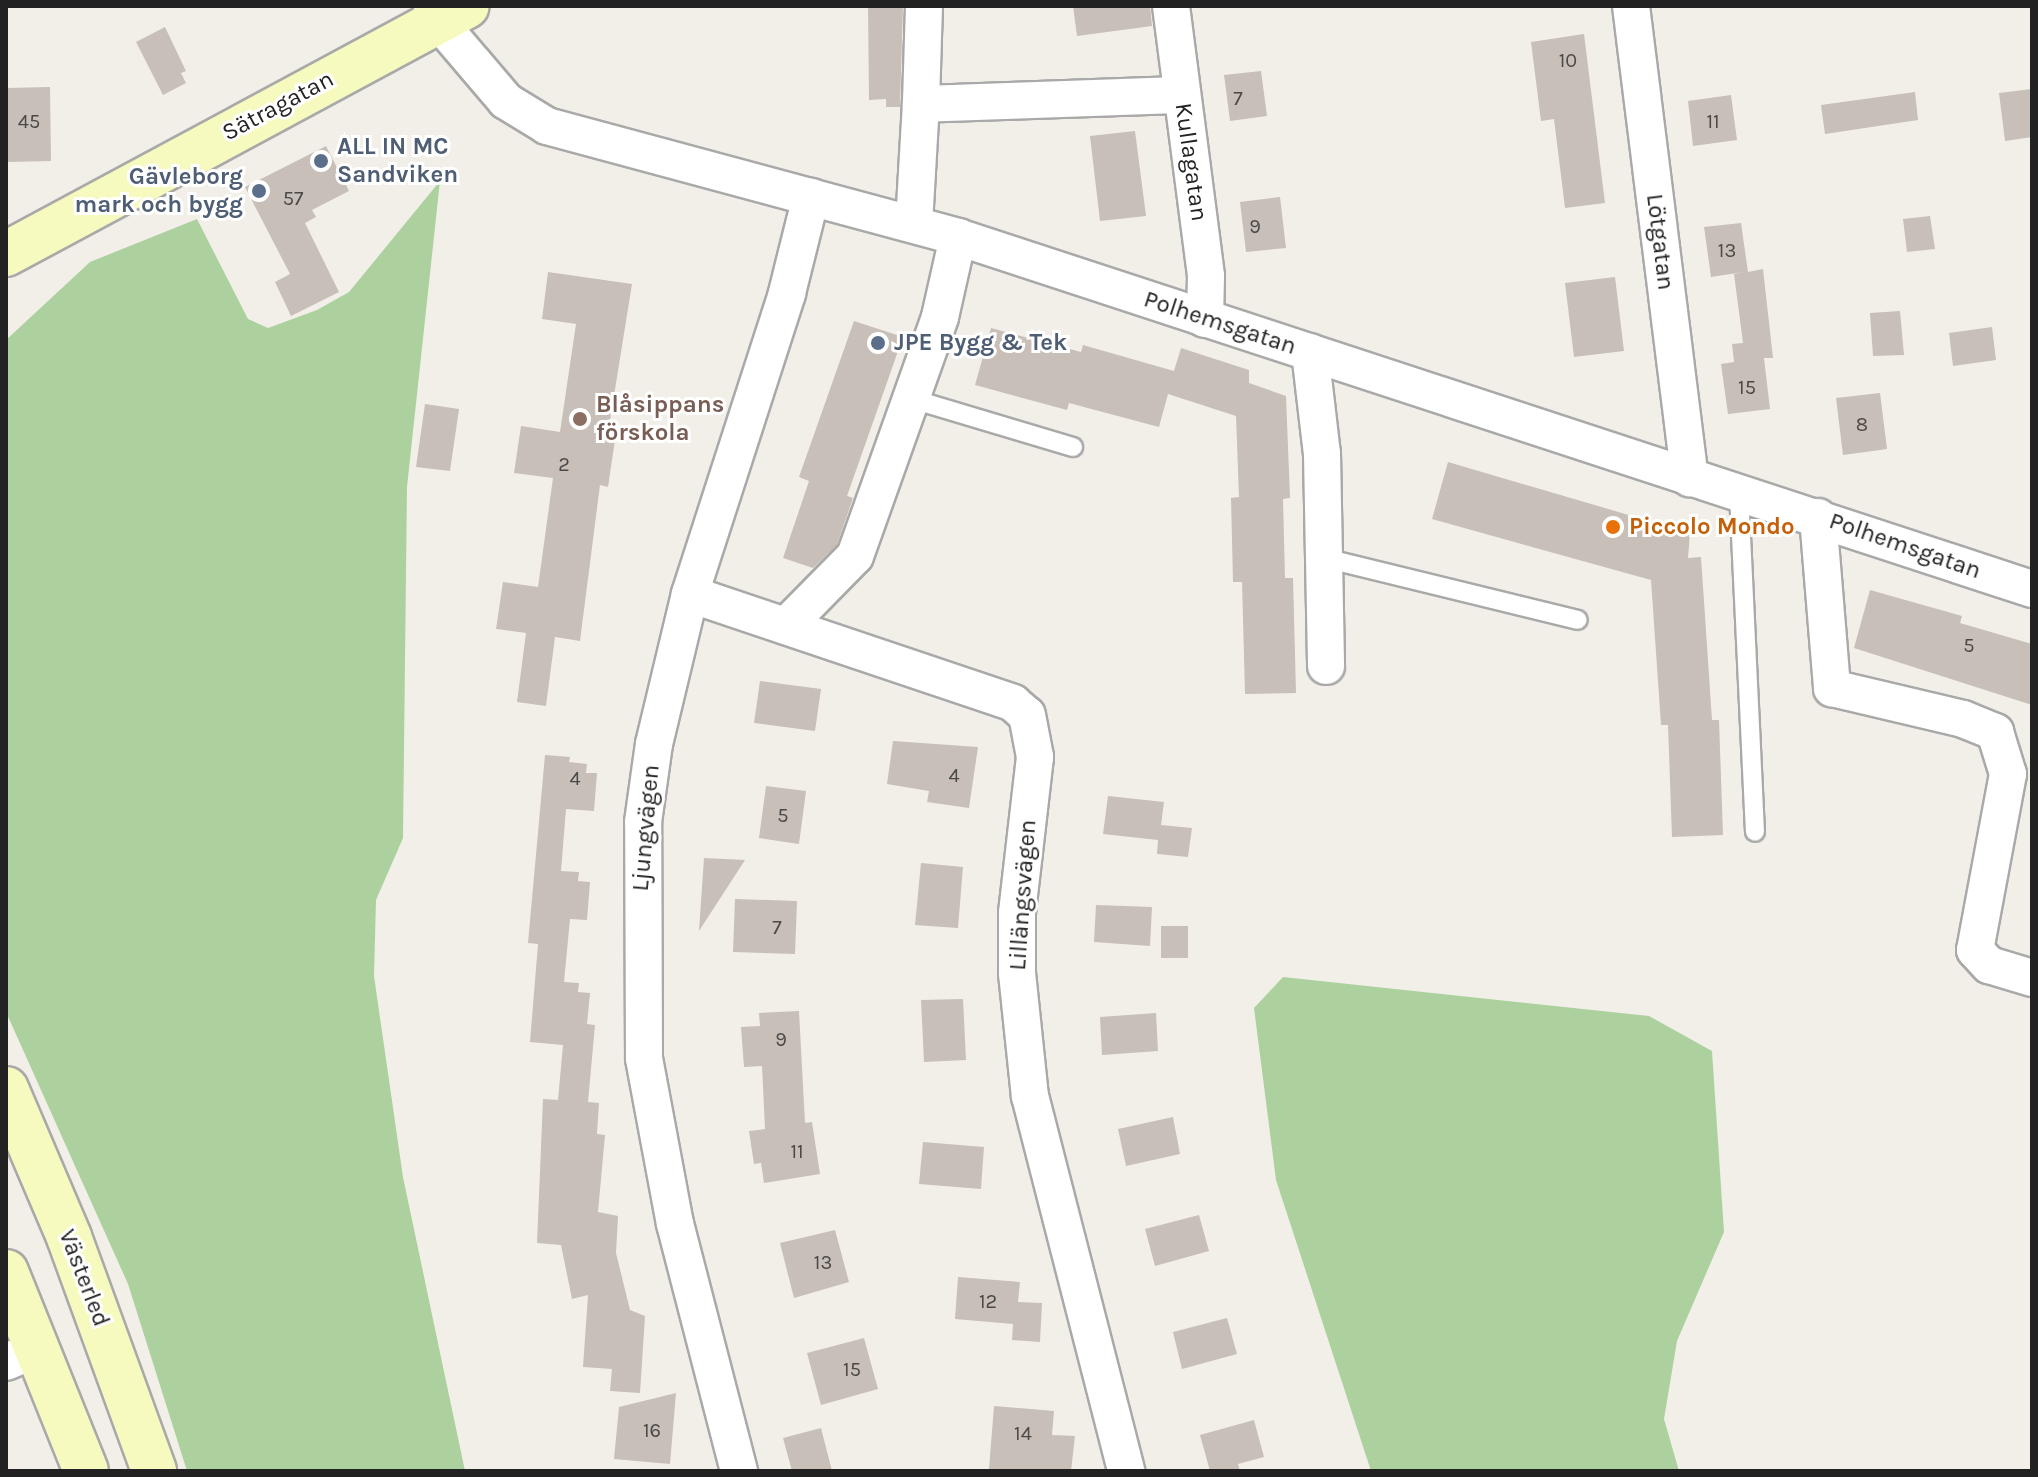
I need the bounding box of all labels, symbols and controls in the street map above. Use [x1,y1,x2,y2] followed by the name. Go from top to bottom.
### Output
[1559,48,1577,72] house number: 10
[217,65,339,147] street label: Sätragatan
[1233,86,1243,110] house number: 7
[1168,101,1214,223] street label: Kullagatan
[18,109,40,133] house number: 45
[1706,109,1720,133] house number: 11
[337,133,458,189] place label: ALL IN MC Sandviken
[312,152,330,170] marker: ALL IN MC Sandviken
[75,163,243,219] place label: Gävleborg mark och bygg
[250,182,268,200] marker: Gävleborg mark och bygg
[283,186,303,210] house number: 57
[1640,192,1680,292] street label: Lötgatan
[1249,214,1261,238] house number: 9
[1718,238,1736,262] house number: 13
[1140,285,1300,361] street label: Polhemsgatan
[894,329,1067,357] place label: JPE Bygg & Tek
[869,334,887,352] marker: JPE Bygg & Tek
[1738,375,1756,399] house number: 15
[596,391,724,447] place label: Blåsippans förskola
[571,410,589,428] marker: Blåsippans förskola
[1856,412,1868,436] house number: 8
[558,452,570,476] house number: 2
[1825,507,1985,585] street label: Polhemsgatan
[1629,513,1795,541] place label: Piccolo Mondo
[1604,518,1622,536] marker: Piccolo Mondo
[1963,633,1975,657] house number: 5
[948,763,960,787] house number: 4
[626,764,666,892] street label: Ljungvägen
[569,766,581,790] house number: 4
[777,803,789,827] house number: 5
[1003,819,1043,971] street label: Lillängsvägen
[772,915,782,939] house number: 7
[775,1027,787,1051] house number: 9
[790,1139,804,1163] house number: 11
[52,1225,116,1331] street label: Västerled
[814,1250,832,1274] house number: 13
[979,1289,997,1313] house number: 12
[843,1357,861,1381] house number: 15
[643,1418,661,1442] house number: 16
[1014,1421,1032,1445] house number: 14

